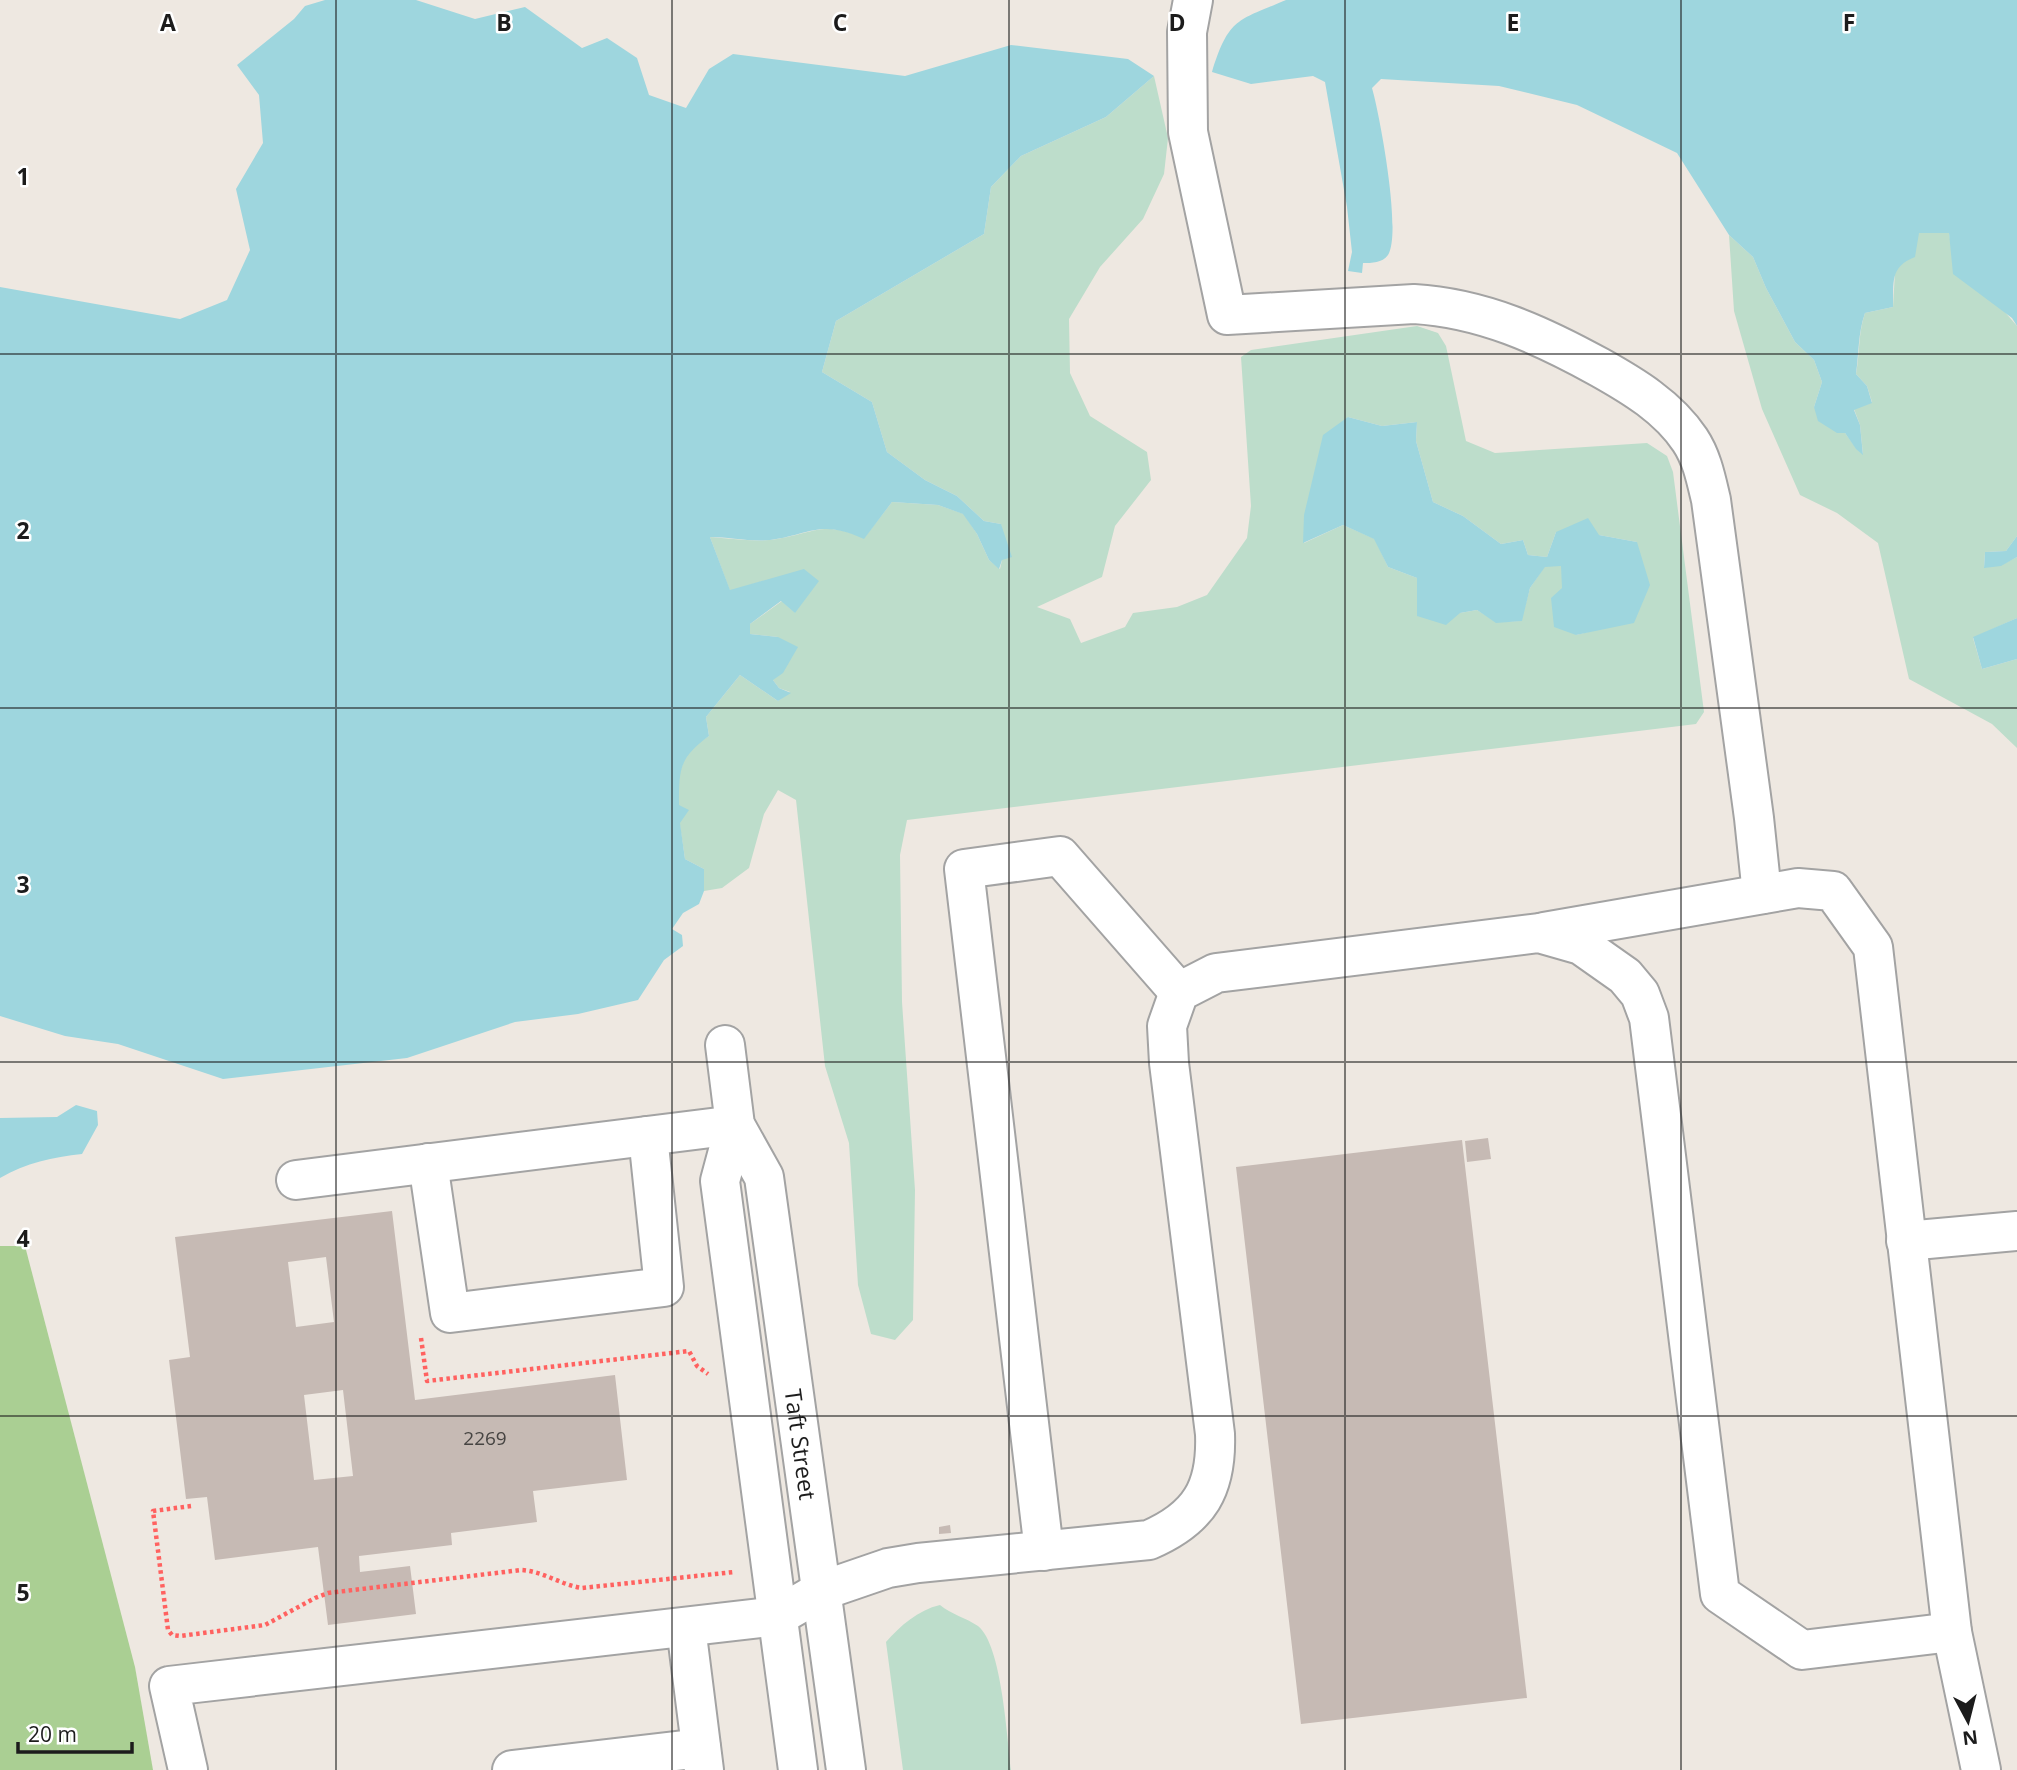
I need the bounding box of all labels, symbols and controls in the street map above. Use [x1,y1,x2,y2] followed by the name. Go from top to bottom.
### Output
[160,6,176,38] text: A
[496,6,512,38] text: B
[833,6,847,38] text: C
[1168,6,1186,38] text: D
[1507,6,1519,38] text: E
[1843,6,1855,38] text: F
[16,160,30,192] text: 1
[16,514,30,546] text: 2
[16,868,30,900] text: 3
[16,1222,30,1254] text: 4
[777,1387,824,1502] street label: Taft Street
[463,1425,507,1451] house number: 2269
[16,1576,30,1608] text: 5
[1933,1686,2003,1756] north arrow
[18,1710,131,1754] scale bar
[28,1720,77,1748] text: 20 m
[1961,1724,1979,1752] text: N

